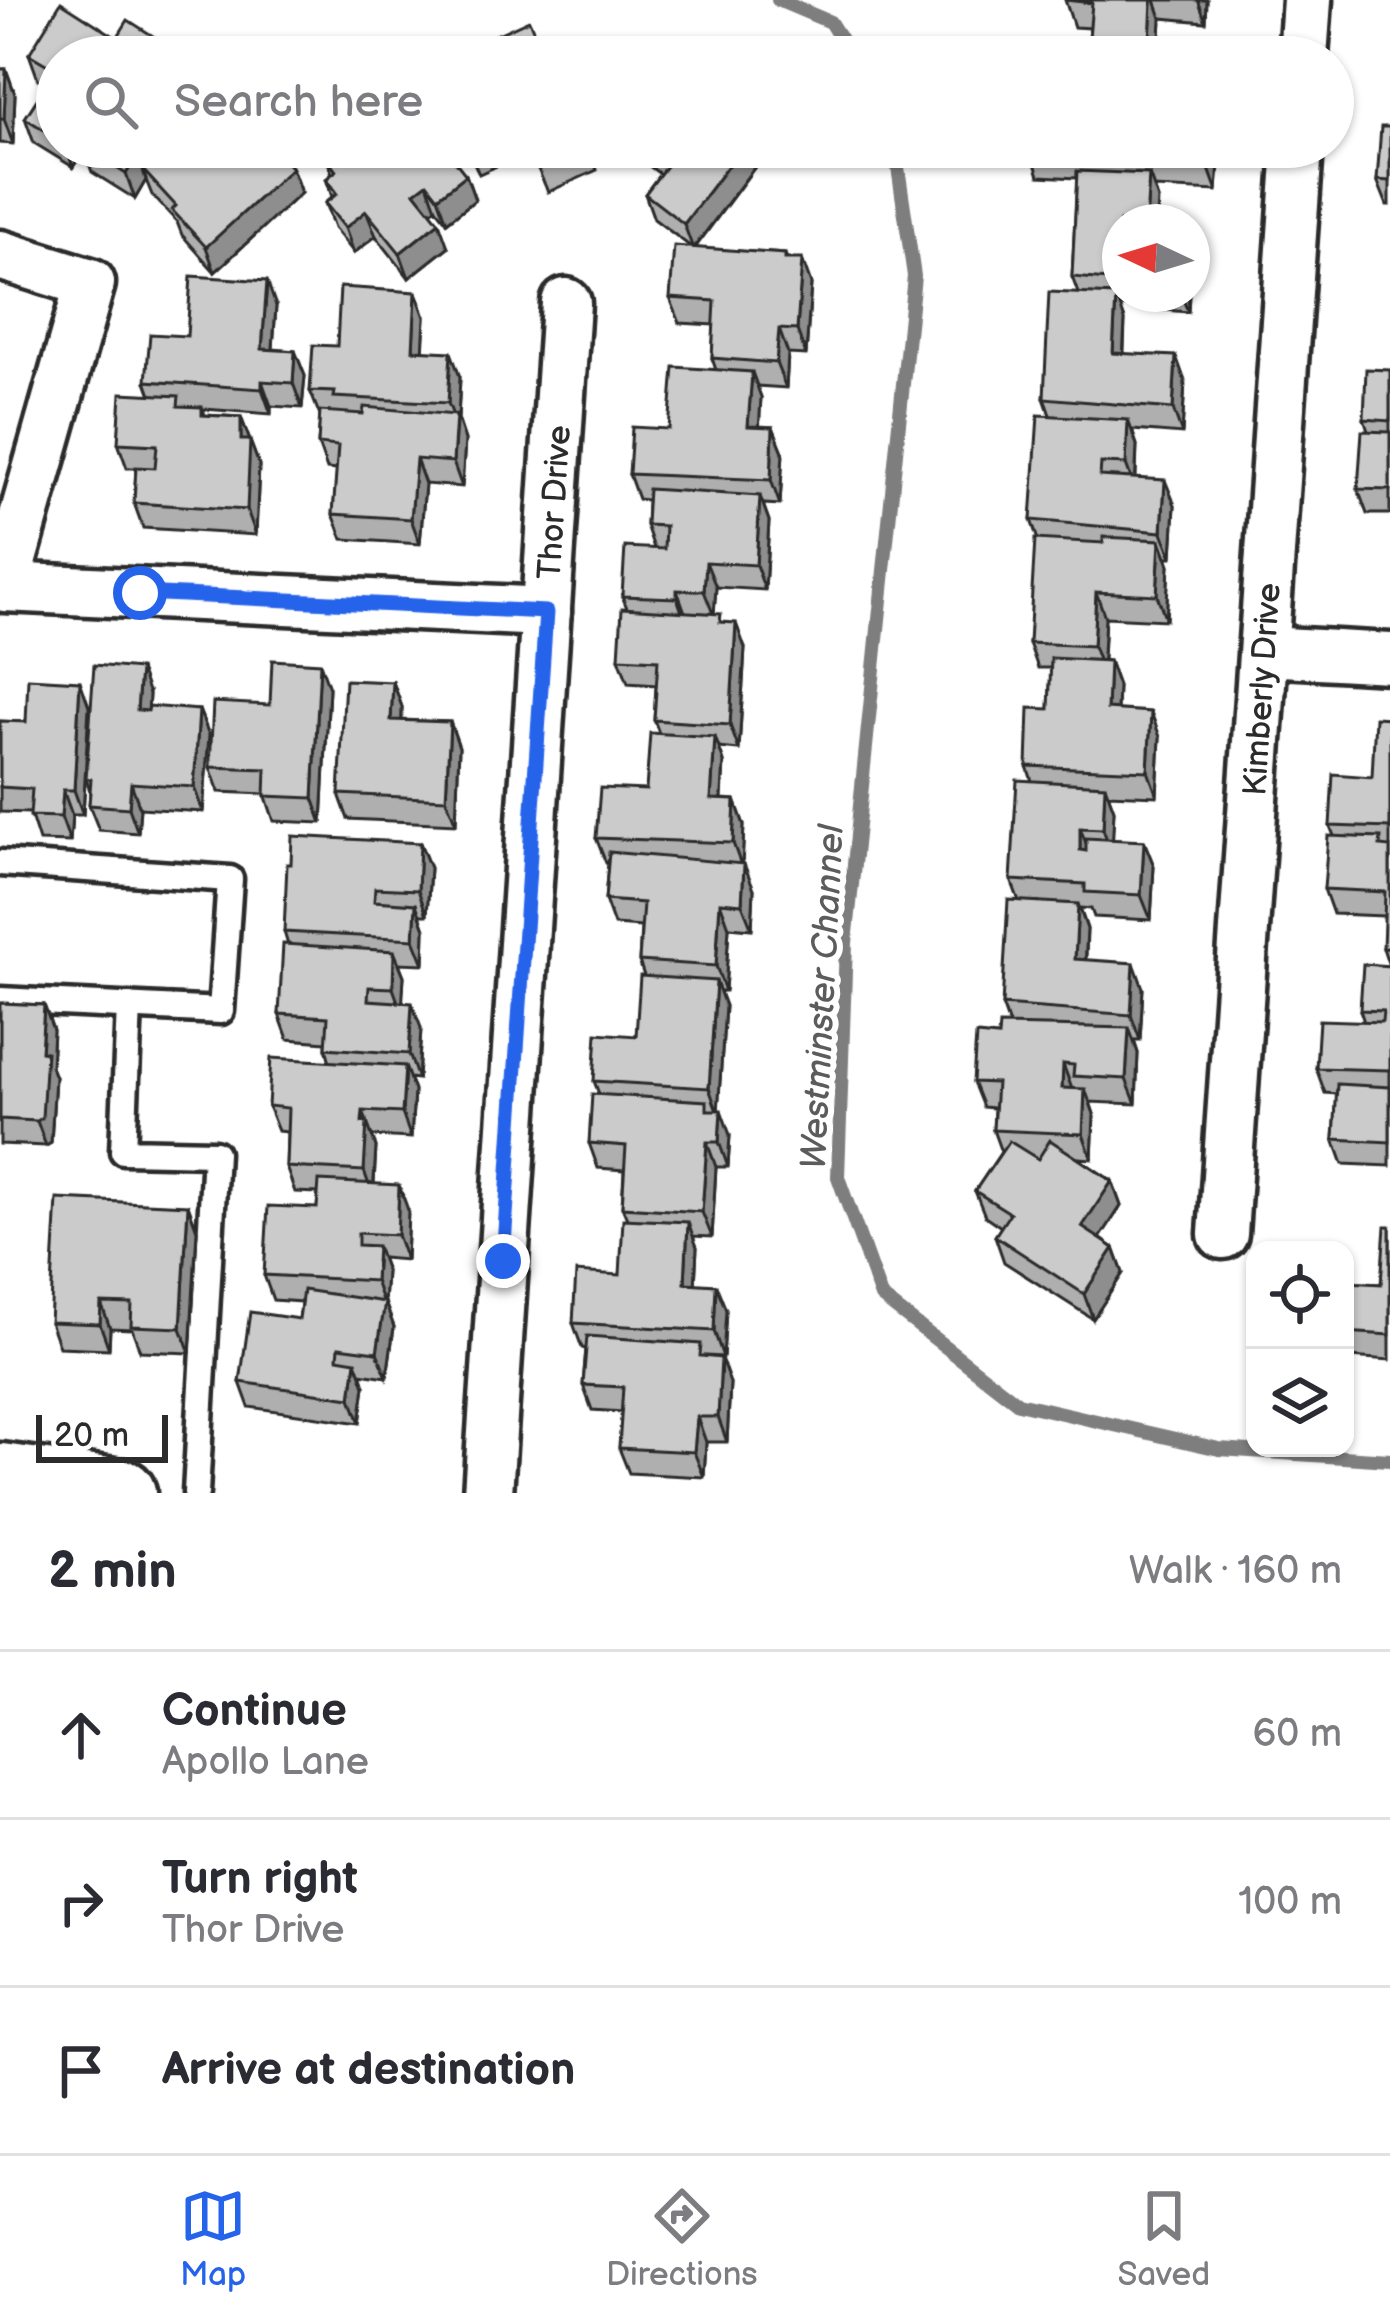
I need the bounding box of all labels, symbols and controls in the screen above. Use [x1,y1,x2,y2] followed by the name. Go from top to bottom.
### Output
[36,36,1354,168] search box
[78,69,144,135] icon: search
[174,75,423,130] text: Search here
[1102,204,1210,312] north arrow
[530,424,580,581] street label: Thor Drive
[113,566,167,620] route start
[1235,582,1290,797] street label: Kimberly Drive
[793,822,854,1171] water label: Westminster Channel
[476,1234,530,1288] route end
[1246,1241,1354,1457] map controls
[1246,1241,1354,1349] button: locate
[1246,1349,1354,1457] button: layers
[36,1409,168,1462] scale bar
[54,1416,129,1456] text: 20 m
[48,1541,177,1602] text: 2 min
[1129,1548,1342,1595] text: Walk · 160 m
[162,1684,347,1739] text: Continue
[48,1702,114,1768] icon: ahead
[1252,1711,1342,1758] text: 60 m
[162,1739,369,1786] text: Apollo Lane
[162,1852,358,1907] text: Turn right
[48,1870,114,1936] icon: right
[1238,1879,1342,1926] text: 100 m
[162,1907,344,1954] text: Thor Drive
[48,2038,114,2104] icon: arrive
[162,2043,575,2098] text: Arrive at destination
[180,2183,246,2295] tab: Map
[606,2183,758,2295] tab: Directions
[1117,2183,1210,2295] tab: Saved

